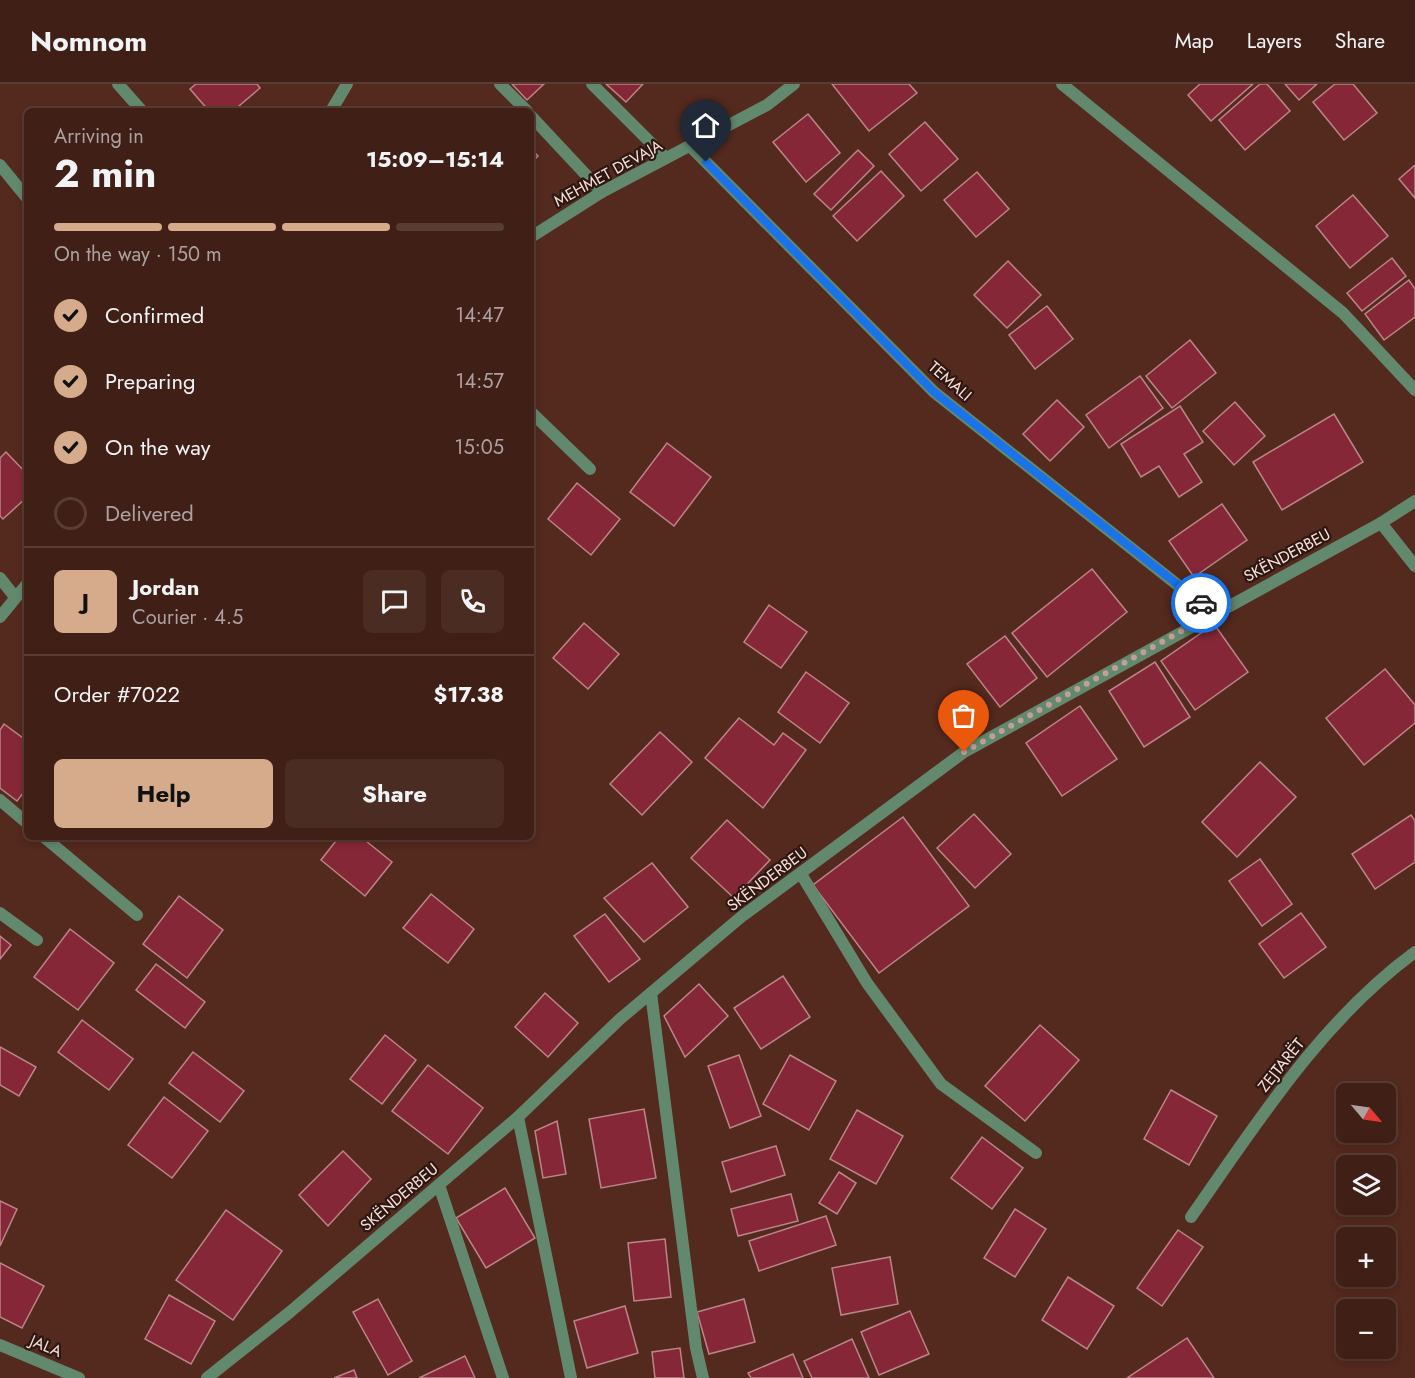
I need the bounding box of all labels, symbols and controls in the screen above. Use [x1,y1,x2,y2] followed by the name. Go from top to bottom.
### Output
[30,21,147,62] text: Nomnom
[1175,26,1214,56] text: Map
[1247,26,1302,56] text: Layers
[1335,26,1385,56] text: Share
[680,100,731,162] pin
[689,109,722,142] icon: home
[54,122,144,151] text: Arriving in
[550,133,667,212] street label: MEHMET DEVAJA
[366,143,504,175] text: 15:09–15:14
[54,145,156,202] text: 2 min
[54,240,222,269] text: On the way · 150 m
[54,299,87,332] icon: check
[105,299,204,331] text: Confirmed
[455,301,504,330] text: 14:47
[923,356,977,406] street label: TEMALI
[54,365,87,398] icon: check
[105,365,196,397] text: Preparing
[456,367,504,396] text: 14:57
[54,431,87,464] icon: check
[105,431,210,463] text: On the way
[454,433,504,462] text: 15:05
[105,497,194,529] text: Delivered
[1239,522,1335,588] street label: SKËNDERBEU
[363,570,426,633] button: chat
[441,570,504,633] button: phone
[132,571,199,603] text: Jordan
[1171,573,1231,633] courier
[82,585,89,617] text: J
[1185,587,1218,620] icon: car
[132,603,243,632] text: Courier · 4.5
[54,678,180,710] text: Order #7022
[434,678,504,710] text: $17.38
[938,690,989,752] pin
[947,699,980,732] icon: bag
[54,759,273,828] button: Help
[285,759,504,828] button: Share
[722,841,812,917] street label: SKËNDERBEU
[1252,1033,1310,1097] street label: ZEJTARËT
[1336,1083,1396,1143] north arrow
[1336,1083,1396,1359] map controls
[1336,1155,1396,1215] button: layers
[355,1158,443,1236] street label: SKËNDERBEU
[1336,1227,1396,1287] button: +
[1336,1299,1396,1359] button: −
[25,1328,66,1363] street label: JALA

